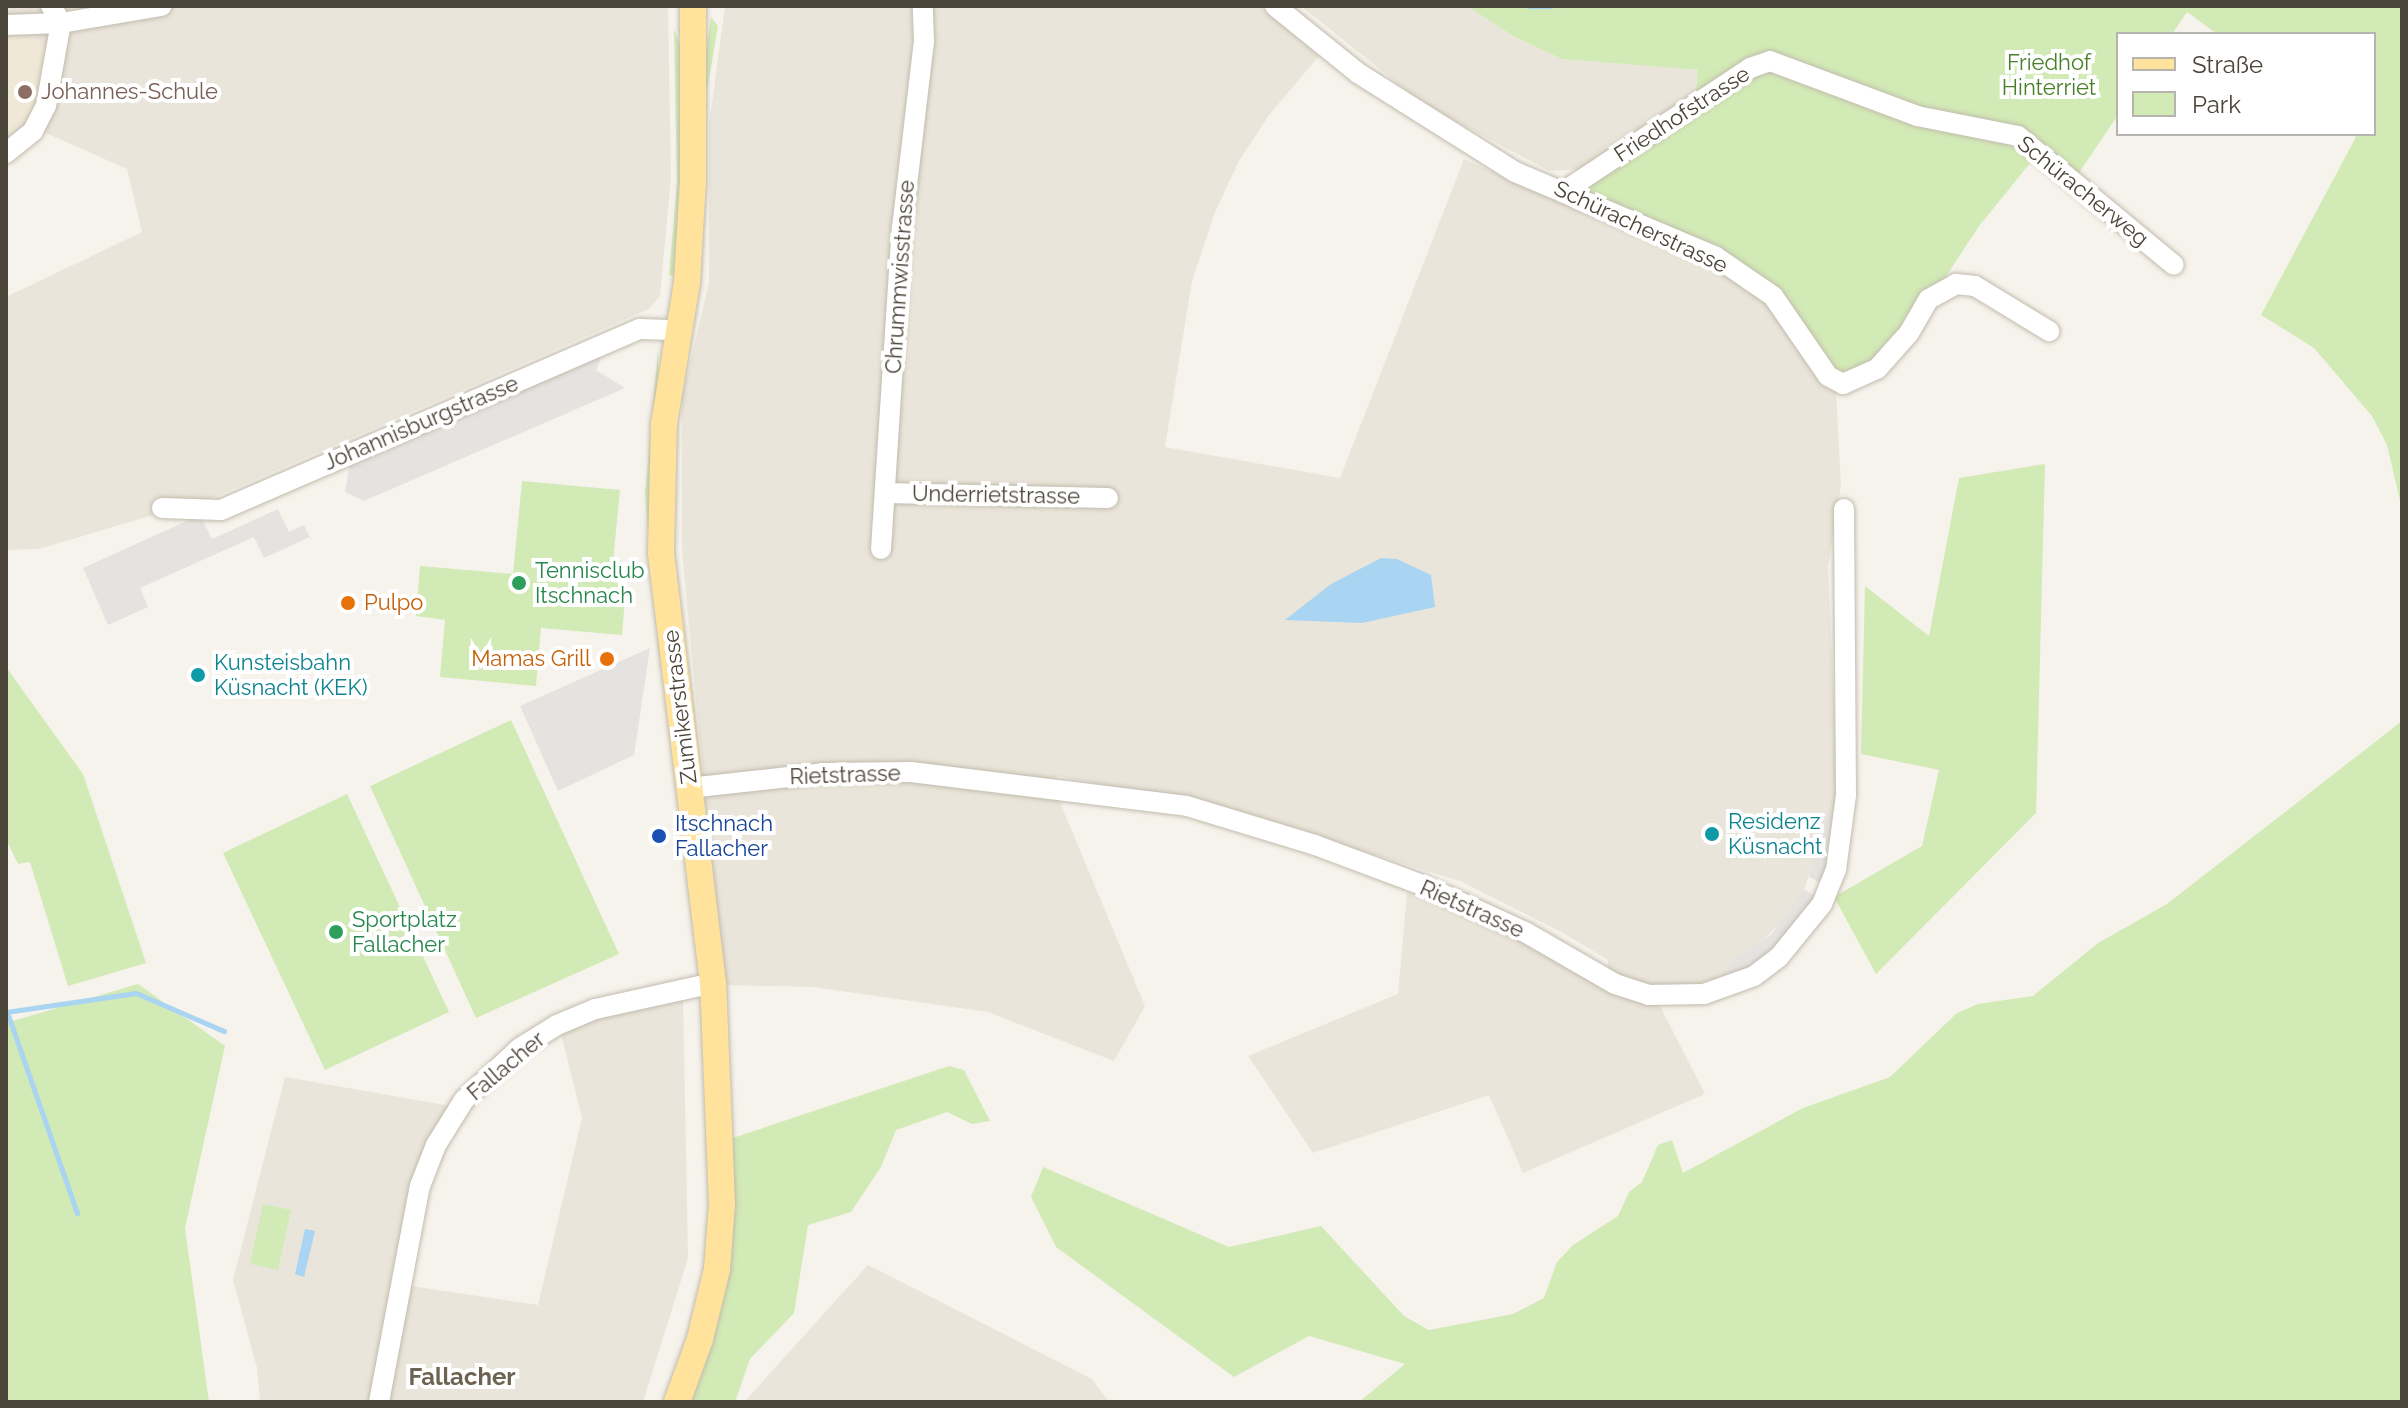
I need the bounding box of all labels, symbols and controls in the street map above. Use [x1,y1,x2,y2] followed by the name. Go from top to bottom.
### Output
[2116,32,2376,136] legend
[2002,49,2096,100] park label: Friedhof Hinterriet
[2192,50,2263,79] text: Straße
[1609,60,1755,168] street label: Friedhofstrasse
[41,79,218,105] place label: Johannes-Schule
[16,83,34,101] marker: Johannes-Schule
[2192,90,2241,119] text: Park
[2012,130,2154,252] street label: Schüracherweg
[1550,175,1732,279] street label: Schüracherstrasse
[880,179,920,375] street label: Chrummwisstrasse
[320,370,522,476] street label: Johannisburgstrasse
[912,480,1080,510] street label: Underrietstrasse
[535,557,645,608] place label: Tennisclub Itschnach
[510,574,528,592] marker: Tennisclub Itschnach
[364,590,423,616] place label: Pulpo
[339,594,357,612] marker: Pulpo
[657,628,703,786] street label: Zumikerstrasse
[471,646,591,672] place label: Mamas Grill
[214,649,368,700] place label: Kunsteisbahn Küsnacht (KEK)
[598,650,616,668] marker: Mamas Grill
[189,666,207,684] marker: Kunsteisbahn Küsnacht (KEK)
[789,760,901,790] street label: Rietstrasse
[1728,808,1822,860] place label: Residenz Küsnacht
[675,810,773,862] place label: Itschnach Fallacher
[1703,825,1721,843] marker: Residenz Küsnacht
[650,827,668,845] marker: Itschnach Fallacher
[1416,874,1528,944] street label: Rietstrasse
[352,906,457,958] place label: Sportplatz Fallacher
[327,923,345,941] marker: Sportplatz Fallacher
[462,1026,550,1106] street label: Fallacher
[408,1363,516,1391] district label: Fallacher

